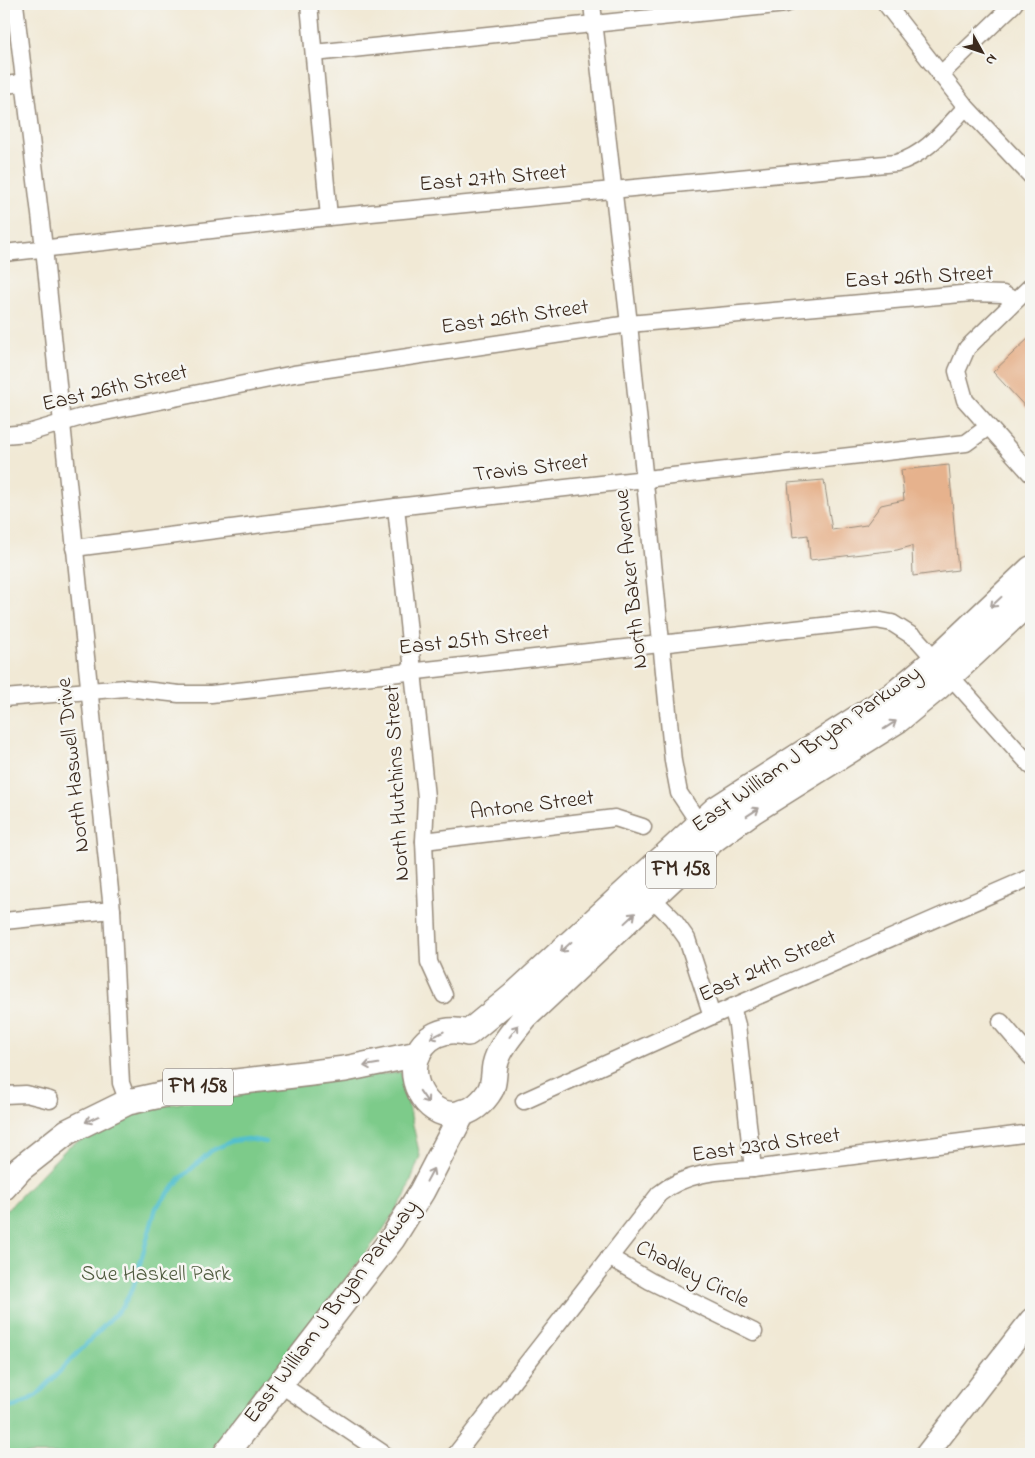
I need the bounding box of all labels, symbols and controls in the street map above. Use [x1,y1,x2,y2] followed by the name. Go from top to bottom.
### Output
[958,28,1008,78] north arrow
[980,49,1002,70] text: N
[418,157,569,201] street label: East 27th Street
[844,258,995,298] street label: East 26th Street
[439,292,591,344] street label: East 26th Street
[39,357,192,421] street label: East 26th Street
[472,446,591,492] street label: Travis Street
[607,487,657,671] street label: North Baker Avenue
[989,596,1002,608] one-way arrow
[397,617,552,665] street label: East 25th Street
[686,658,929,842] street label: East William J Bryan Parkway
[49,676,99,854] street label: North Haswell Drive
[377,684,419,882] street label: North Hutchins Street
[883,720,897,731] one-way arrow
[468,782,597,829] street label: Antone Street
[745,807,759,817] one-way arrow
[646,852,716,888] road number: FM 158
[624,912,637,924] one-way arrow
[694,922,843,1012] street label: East 24th Street
[559,941,572,953] one-way arrow
[508,1025,519,1038] one-way arrow
[430,1030,445,1040] one-way arrow
[363,1060,379,1070] one-way arrow
[163,1068,233,1106] road number: FM 158
[419,1090,429,1104] one-way arrow
[85,1115,100,1124] one-way arrow
[690,1120,843,1172] street label: East 23rd Street
[426,1168,435,1183] one-way arrow
[237,1193,428,1432] street label: East William J Bryan Parkway
[629,1233,755,1318] street label: Chadley Circle
[81,1259,231,1291] park label: Sue Haskell Park

